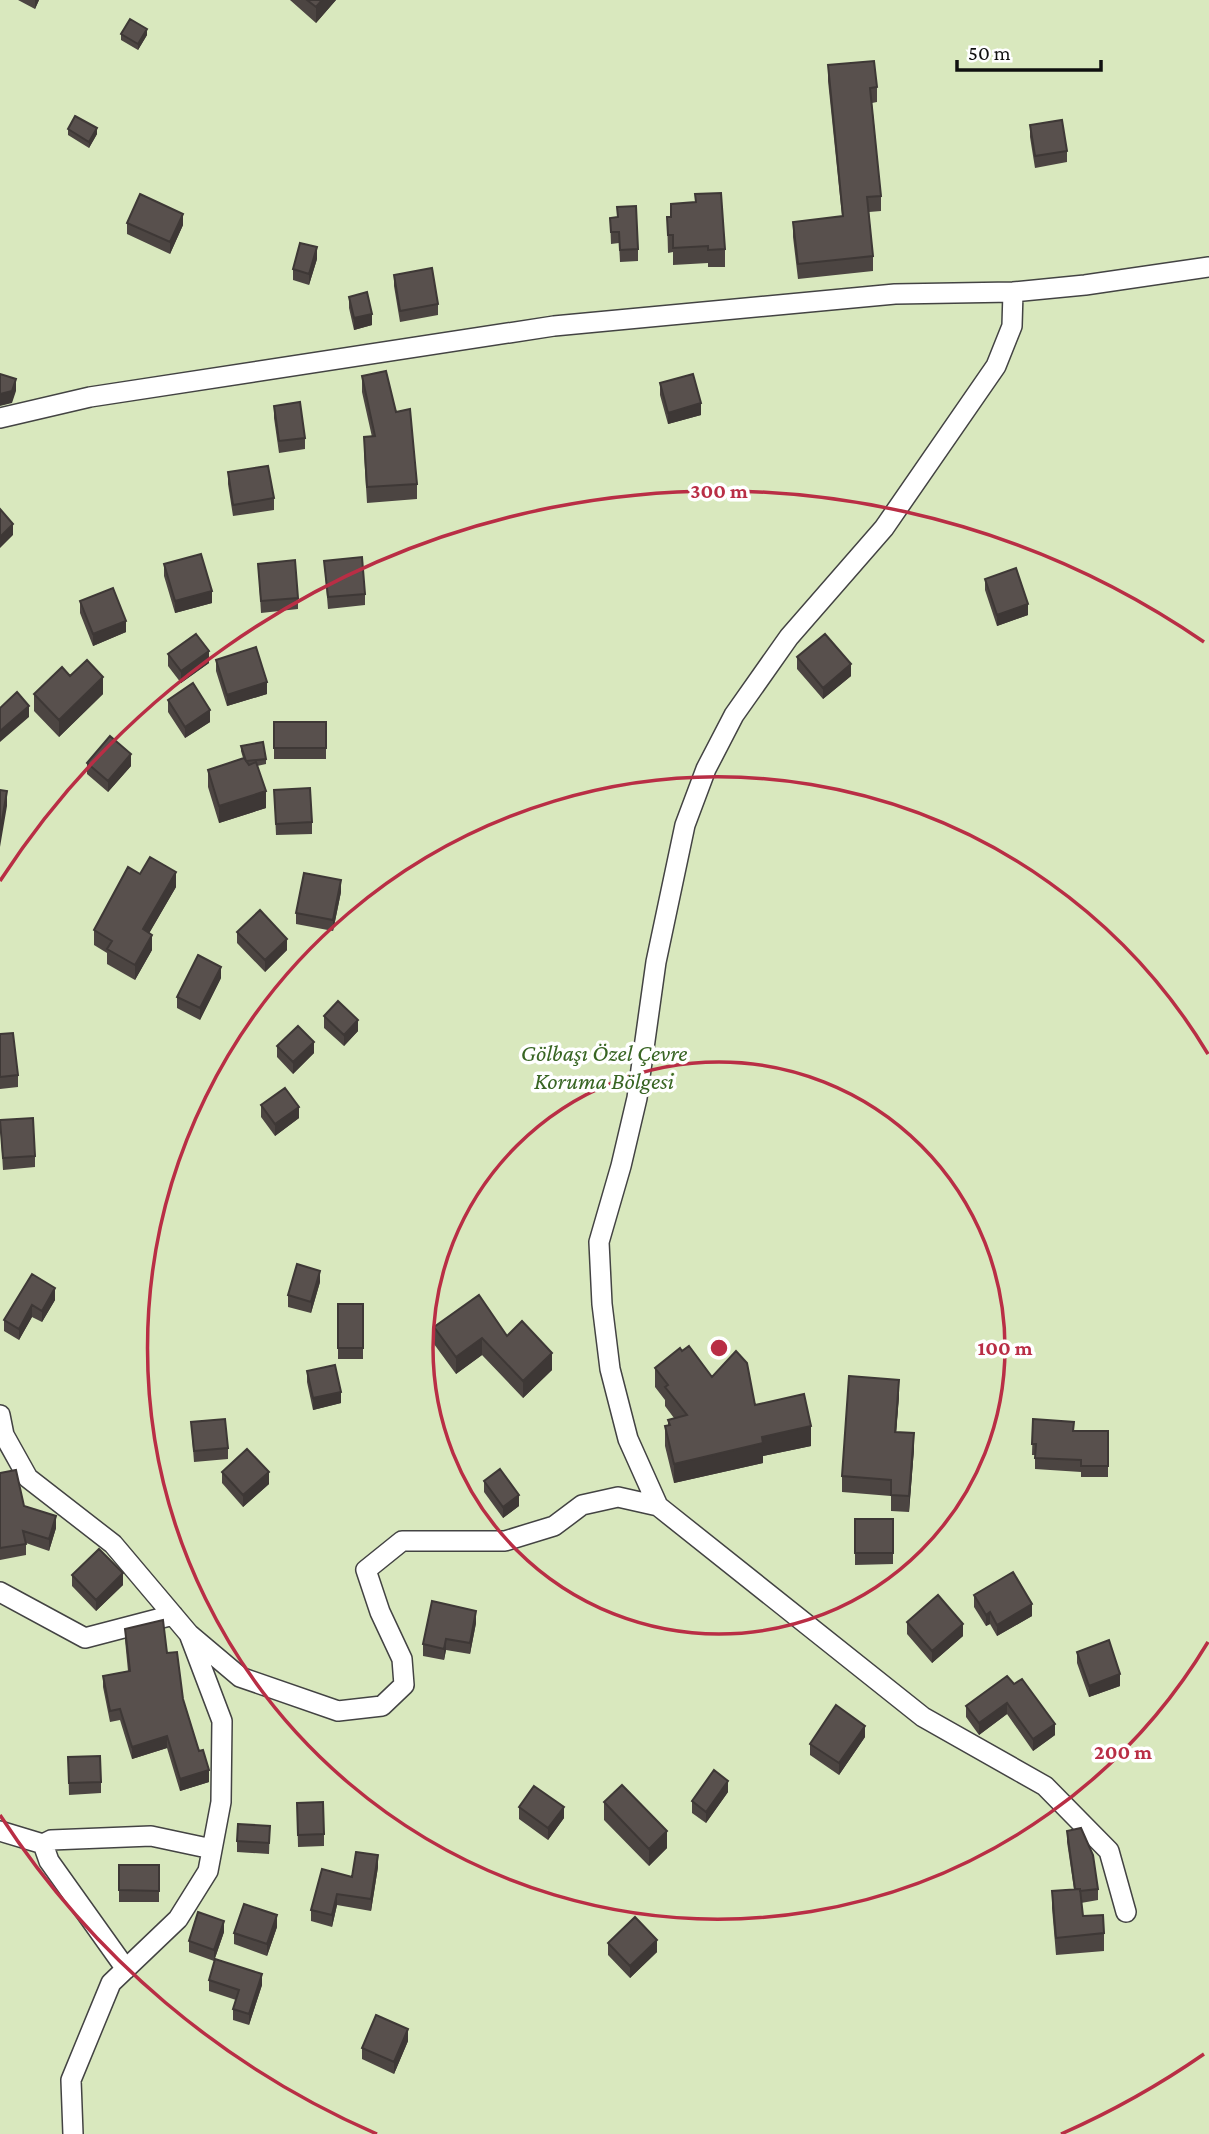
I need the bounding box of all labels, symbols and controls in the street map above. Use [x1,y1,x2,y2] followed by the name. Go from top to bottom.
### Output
[957,28,1100,72] scale bar
[968,41,1011,65] text: 50 m
[690,479,748,503] text: 300 m
[521,1039,687,1094] park label: Gölbaşı Özel Çevre Koruma Bölgesi
[707,1336,731,1360] centre of rings
[977,1336,1033,1360] text: 100 m
[1094,1740,1152,1764] text: 200 m

